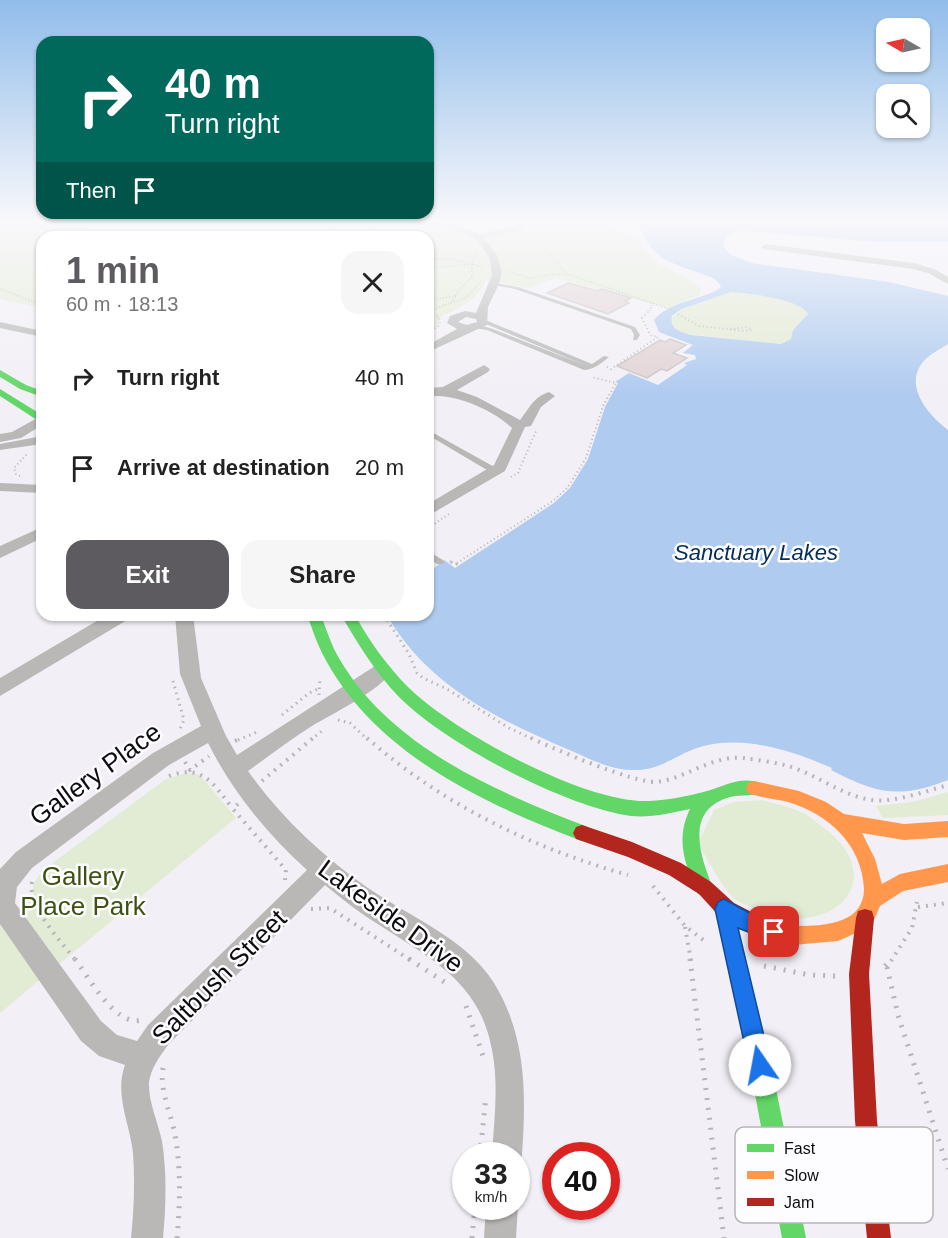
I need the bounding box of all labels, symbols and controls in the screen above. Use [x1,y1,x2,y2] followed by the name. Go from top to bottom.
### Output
[876,18,930,72] north arrow
[876,18,930,138] map controls
[66,60,144,138] icon: right
[165,60,261,107] text: 40 m
[876,84,930,138] button: search
[165,109,280,139] text: Turn right
[128,174,161,207] icon: arrive
[66,178,116,203] text: Then
[66,250,160,291] text: 1 min
[341,251,404,314] button: close
[66,293,178,315] text: 60 m · 18:13
[66,362,99,395] icon: right
[117,365,219,390] text: Turn right
[355,365,404,390] text: 40 m
[66,452,99,485] icon: arrive
[117,455,330,480] text: Arrive at destination
[355,455,404,480] text: 20 m
[66,540,229,609] button: Exit
[241,540,404,609] button: Share
[674,540,838,565] water label: Sanctuary Lakes
[24,716,166,832] street label: Gallery Place
[313,853,469,979] street label: Lakeside Drive
[20,861,147,921] park label: Gallery Place Park
[146,903,293,1050] street label: Saltbush Street
[748,906,799,957] pin
[757,915,790,948] icon: arrive
[728,1033,792,1097] position arrow
[735,1127,933,1223] legend
[784,1140,816,1157] text: Fast
[542,1142,620,1220] speed limit sign: 40
[474,1157,508,1190] text: 33
[784,1167,819,1184] text: Slow
[475,1188,507,1205] text: km/h
[784,1194,814,1211] text: Jam

